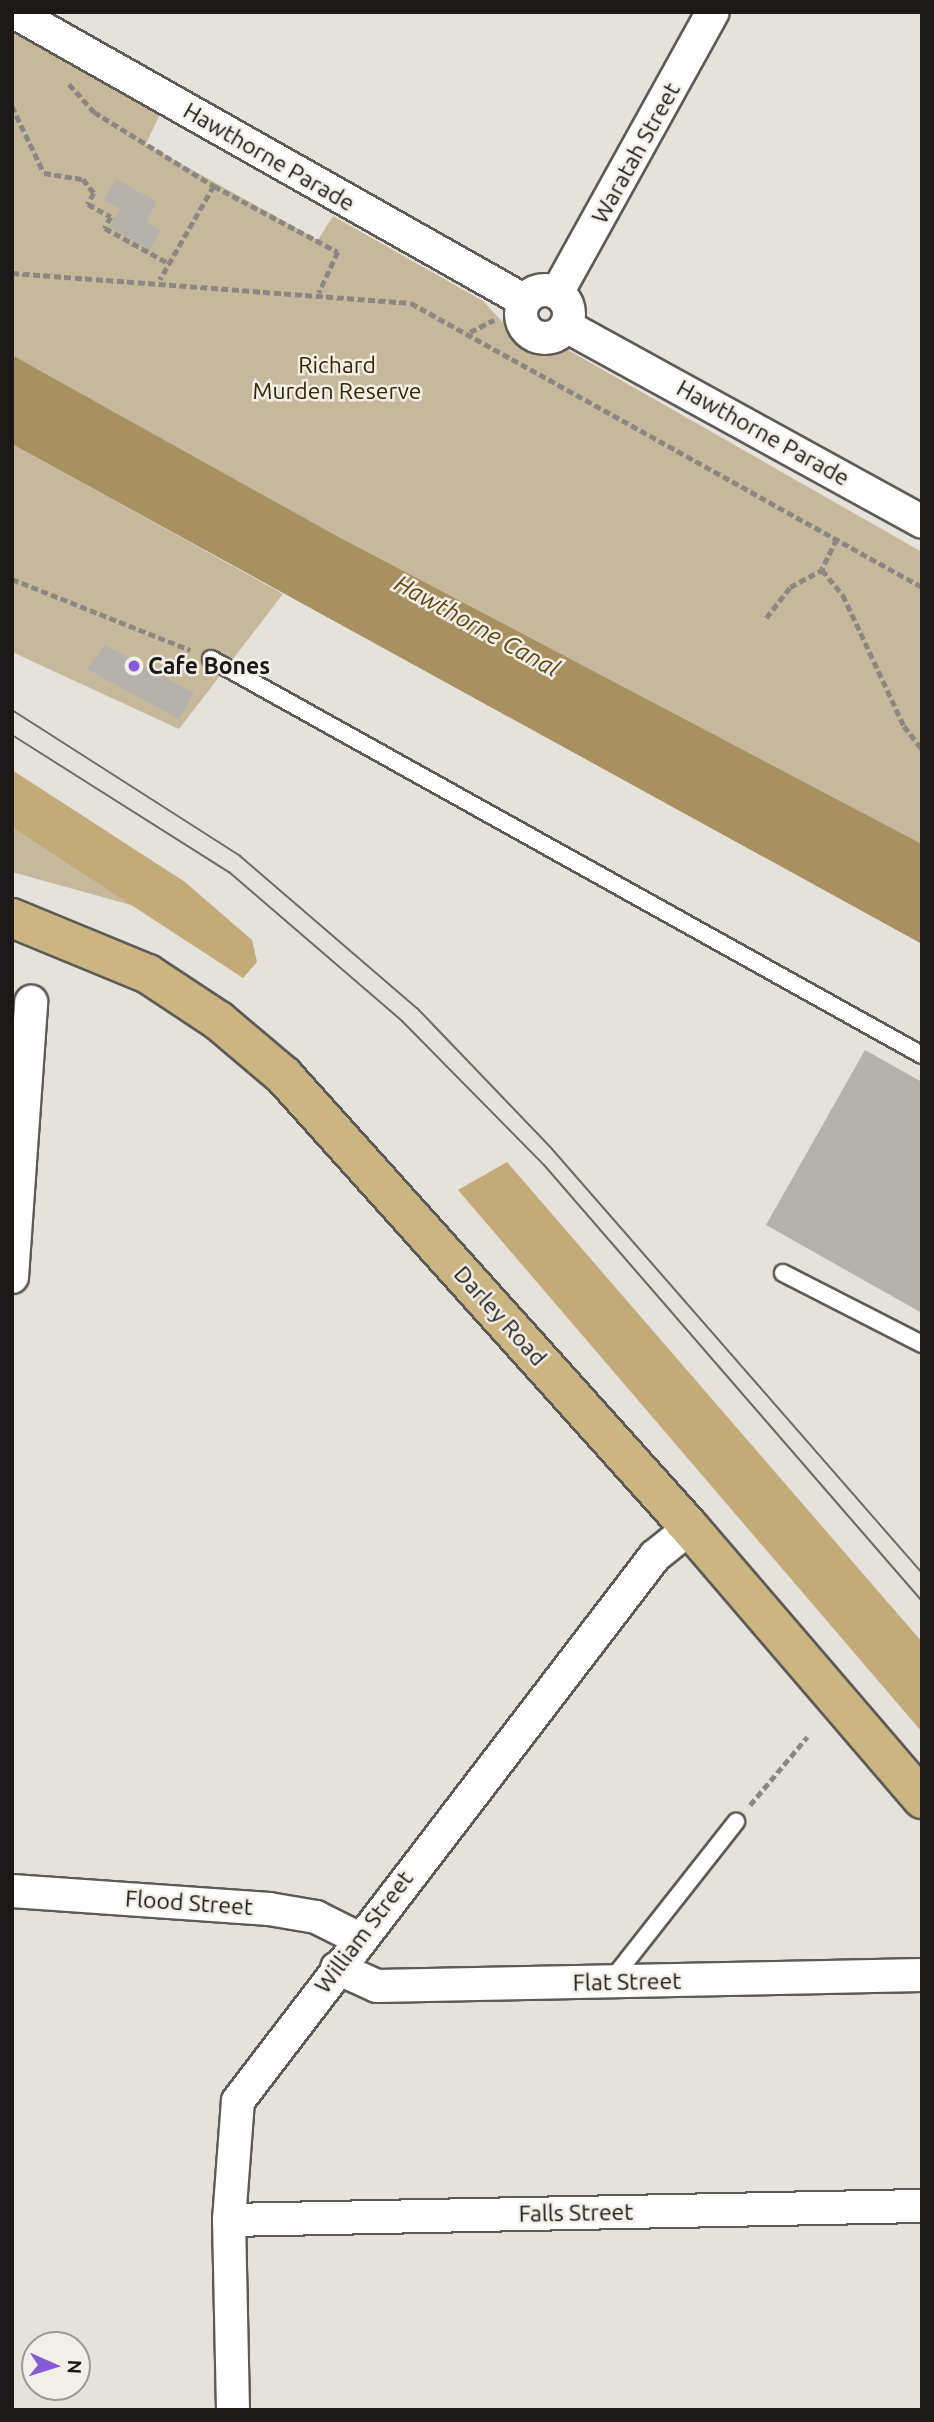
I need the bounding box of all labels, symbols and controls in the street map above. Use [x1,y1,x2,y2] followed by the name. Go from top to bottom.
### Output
[586,78,686,228] street label: Waratah Street
[178,97,360,217] street label: Hawthorne Parade
[252,351,422,405] park label: Richard Murden Reserve
[672,374,854,492] street label: Hawthorne Parade
[389,569,565,683] water label: Hawthorne Canal
[148,652,270,680] place label: Cafe Bones
[126,658,142,674] marker: Cafe Bones
[448,1260,552,1372] street label: Darley Road
[309,1865,419,1999] street label: William Street
[124,1885,254,1921] street label: Flood Street
[573,1967,681,1997] street label: Flat Street
[518,2198,634,2228] street label: Falls Street
[21,2331,91,2401] north arrow
[64,2359,86,2375] text: N

